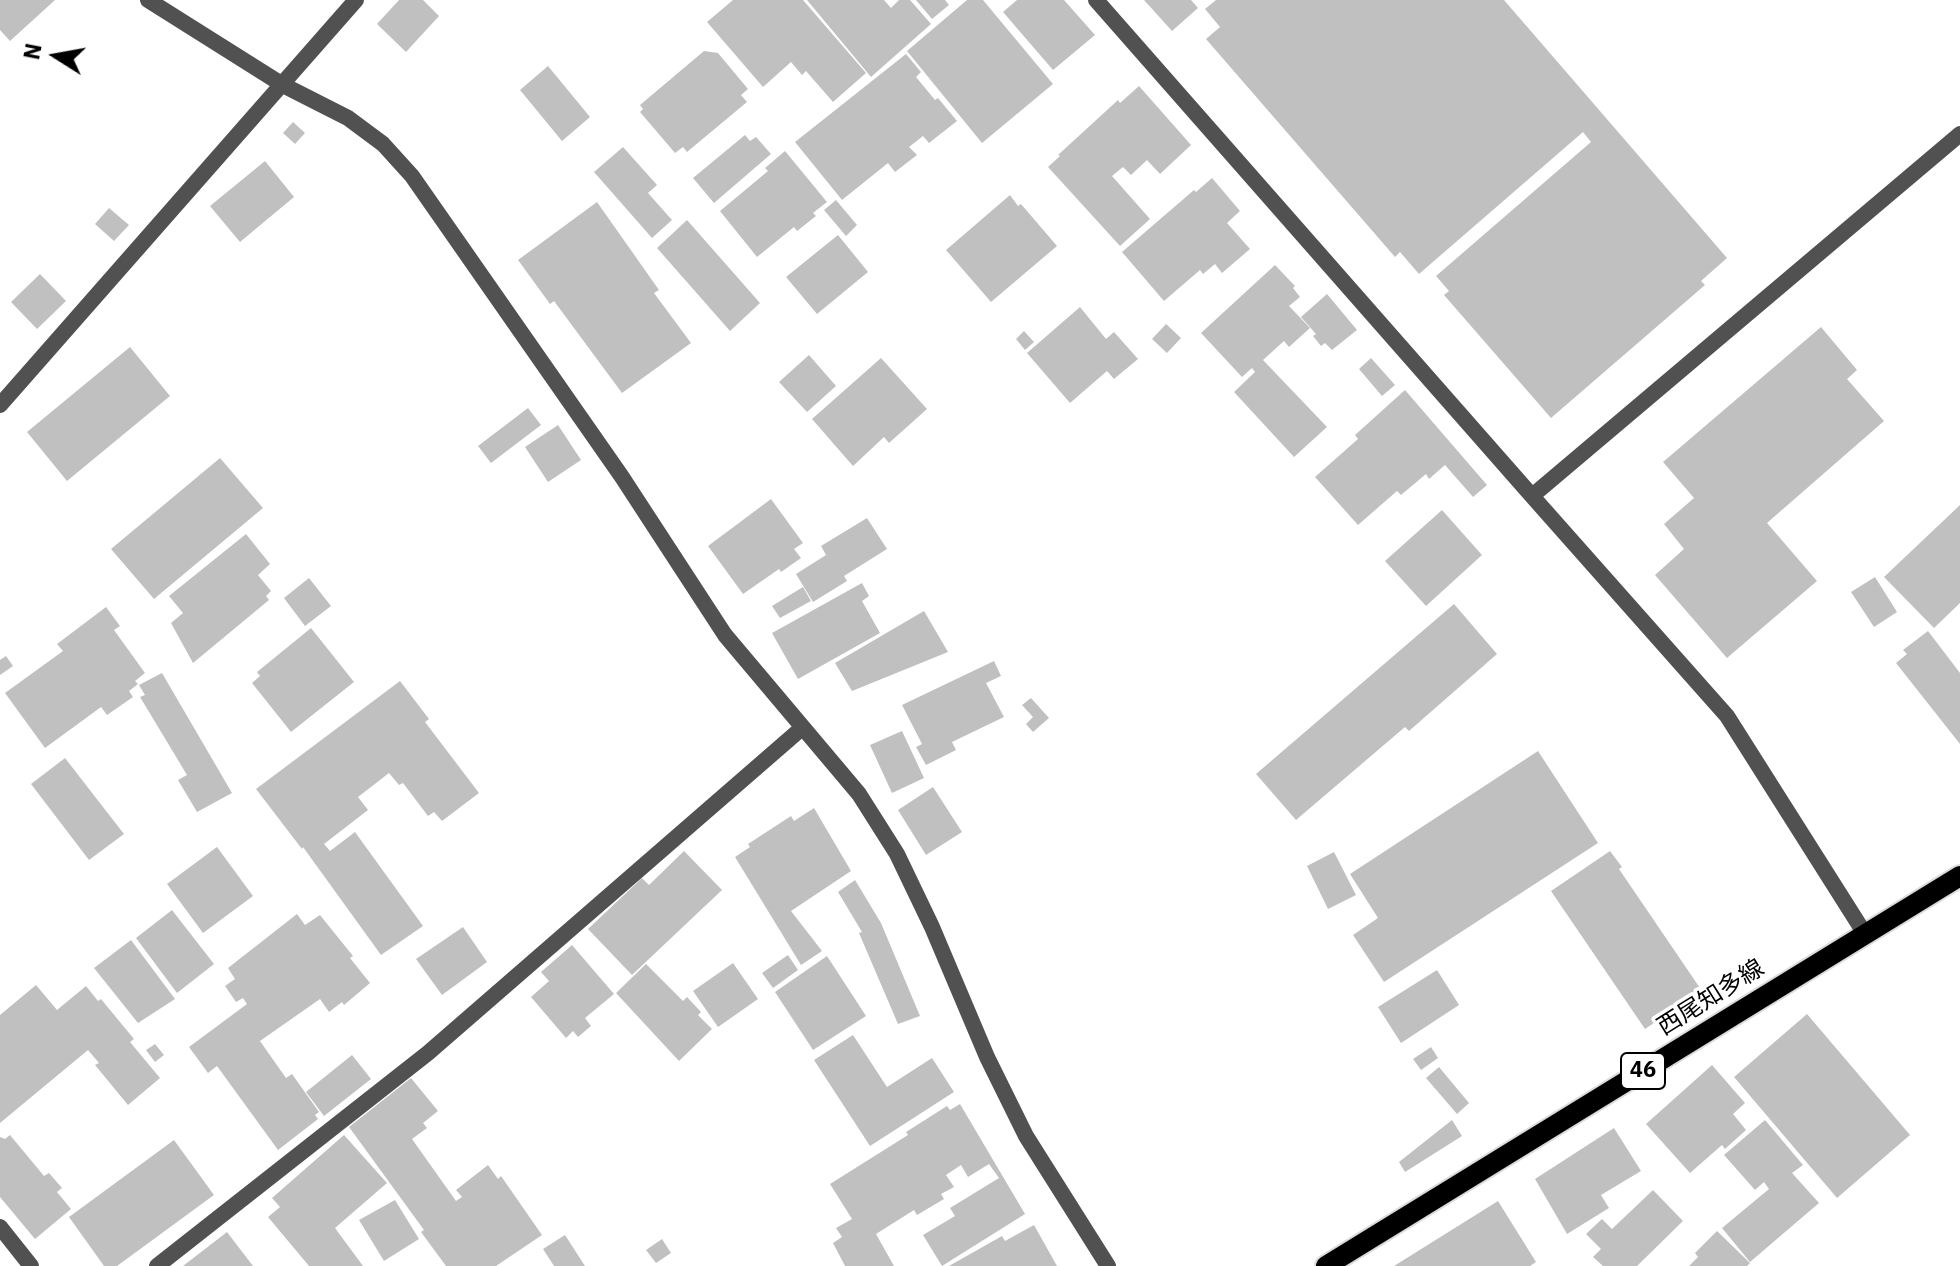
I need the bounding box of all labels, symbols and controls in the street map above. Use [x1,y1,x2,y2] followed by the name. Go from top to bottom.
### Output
[16,16,96,96] north arrow
[16,41,48,62] text: N
[1652,954,1770,1042] street label: 西尾知多線
[1621,1053,1665,1089] road number: 46

